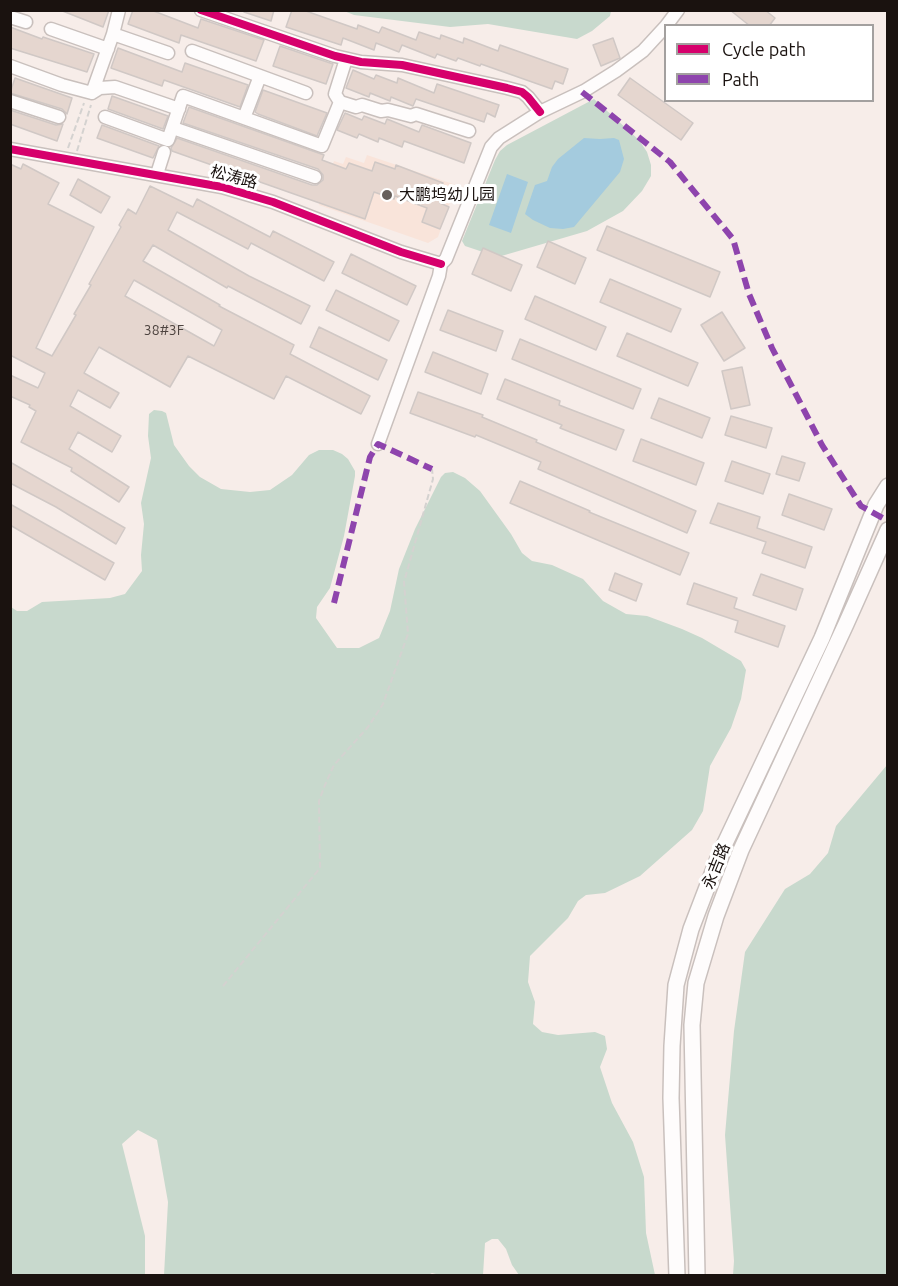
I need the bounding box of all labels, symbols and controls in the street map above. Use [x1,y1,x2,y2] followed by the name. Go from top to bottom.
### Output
[664,24,874,102] legend
[722,39,806,59] text: Cycle path
[722,69,759,89] text: Path
[208,162,260,192] street label: 松涛路
[399,185,495,205] place label: 大鹏坞幼儿园
[380,188,394,202] marker: 大鹏坞幼儿园
[144,322,184,338] house number: 38#3F
[698,840,734,892] street label: 永吉路

